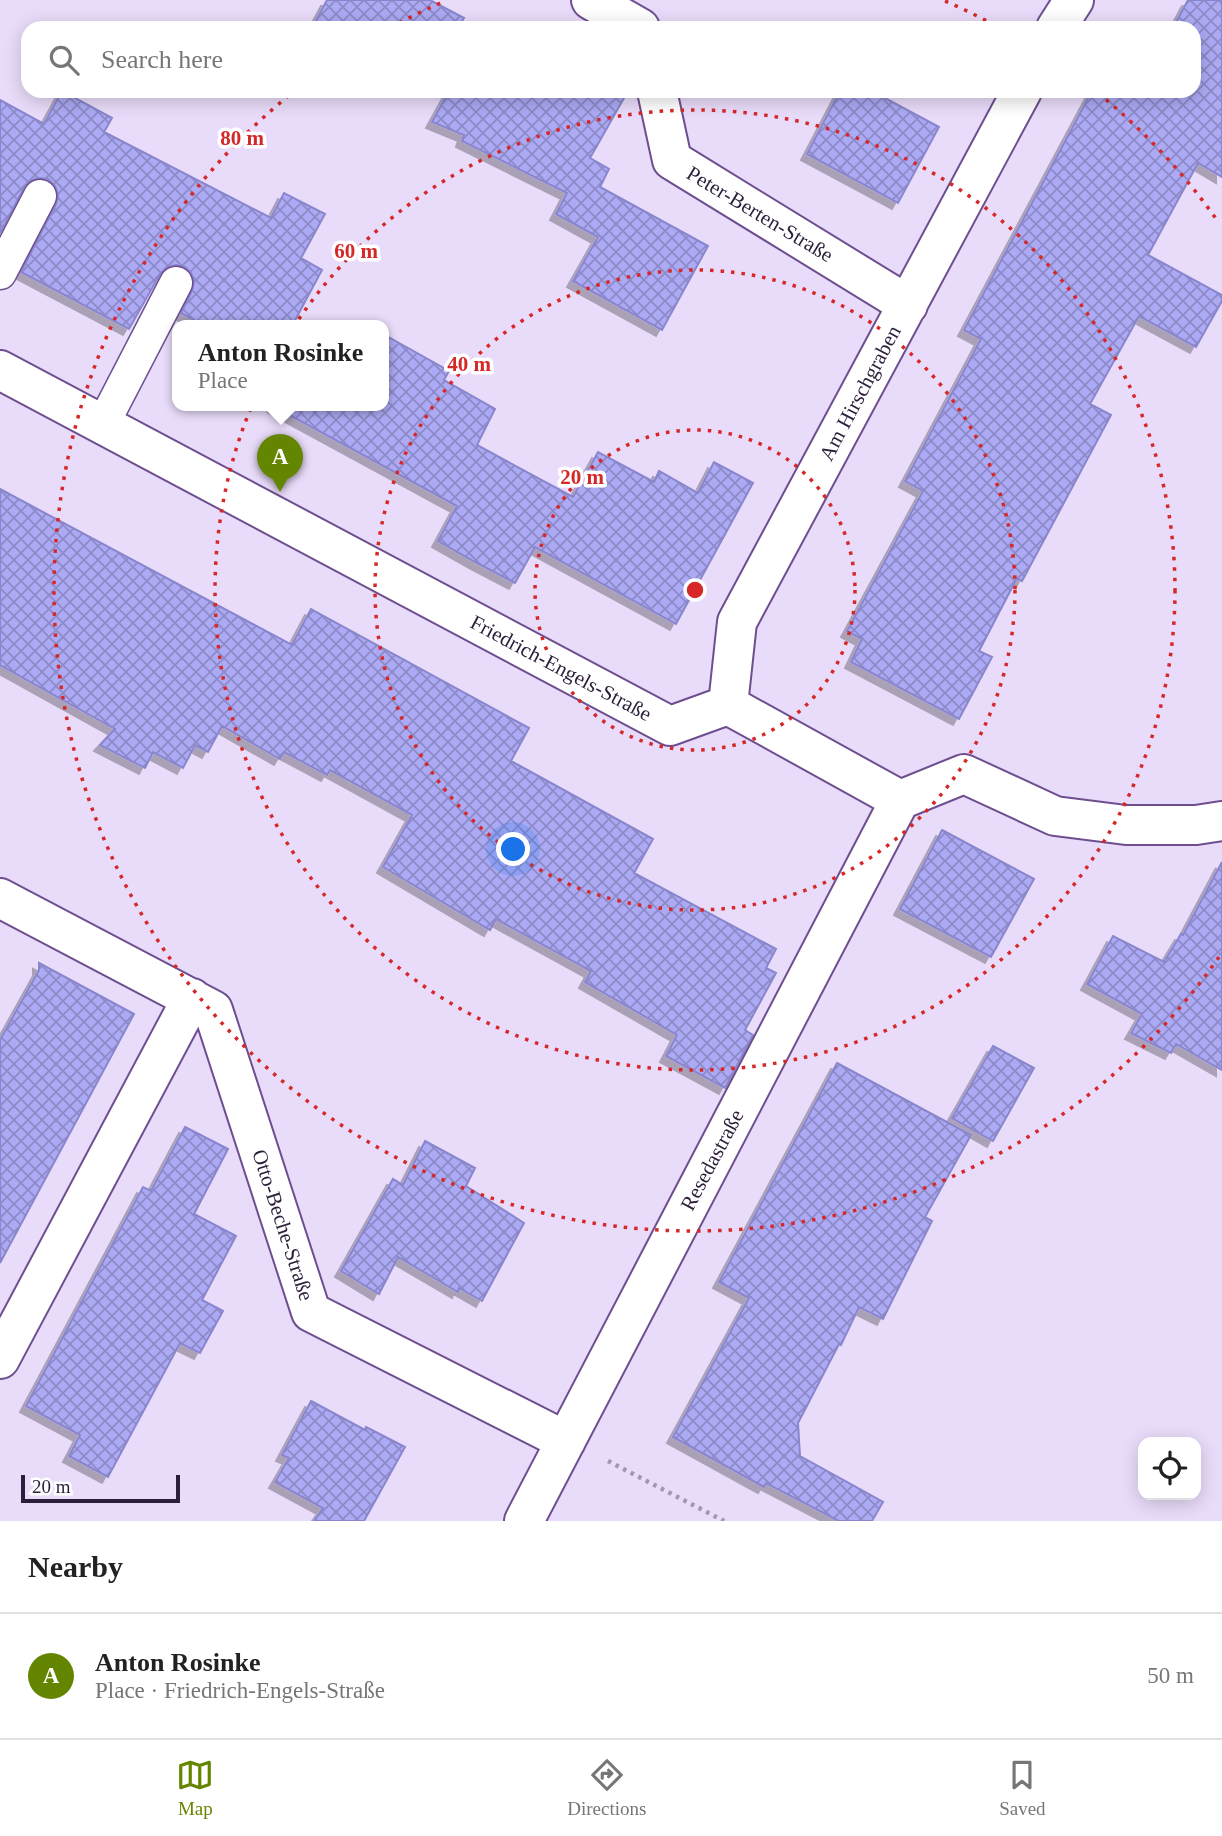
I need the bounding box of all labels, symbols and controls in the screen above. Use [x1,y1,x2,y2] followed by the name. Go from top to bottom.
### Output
[21,21,1201,98] search box
[45,41,83,79] icon: search
[101,45,223,74] text: Search here
[220,126,264,150] text: 80 m
[683,161,837,267] street label: Peter-Berten-Straße
[334,239,378,263] text: 60 m
[172,320,389,411] popup
[814,321,906,465] street label: Am Hirschgraben
[198,338,363,367] text: Anton Rosinke
[447,352,491,376] text: 40 m
[198,368,248,393] text: Place
[257,434,303,492] pin: A
[560,465,604,489] text: 20 m
[683,578,707,602] centre of rings
[466,610,656,726] street label: Friedrich-Engels-Straße
[496,832,530,866] your location
[675,1105,749,1215] street label: Resedastraße
[247,1146,319,1304] street label: Otto-Beche-Straße
[1138,1437,1201,1500] map controls
[1138,1437,1201,1500] button: locate
[21,1472,180,1504] scale bar
[32,1476,71,1497] text: 20 m
[28,1550,123,1583] text: Nearby
[95,1648,260,1677] text: Anton Rosinke
[43,1663,59,1688] text: A
[1147,1663,1194,1688] text: 50 m
[95,1678,385,1703] text: Place · Friedrich-Engels-Straße
[176,1756,214,1820] tab: Map
[567,1756,646,1820] tab: Directions
[999,1756,1046,1820] tab: Saved

